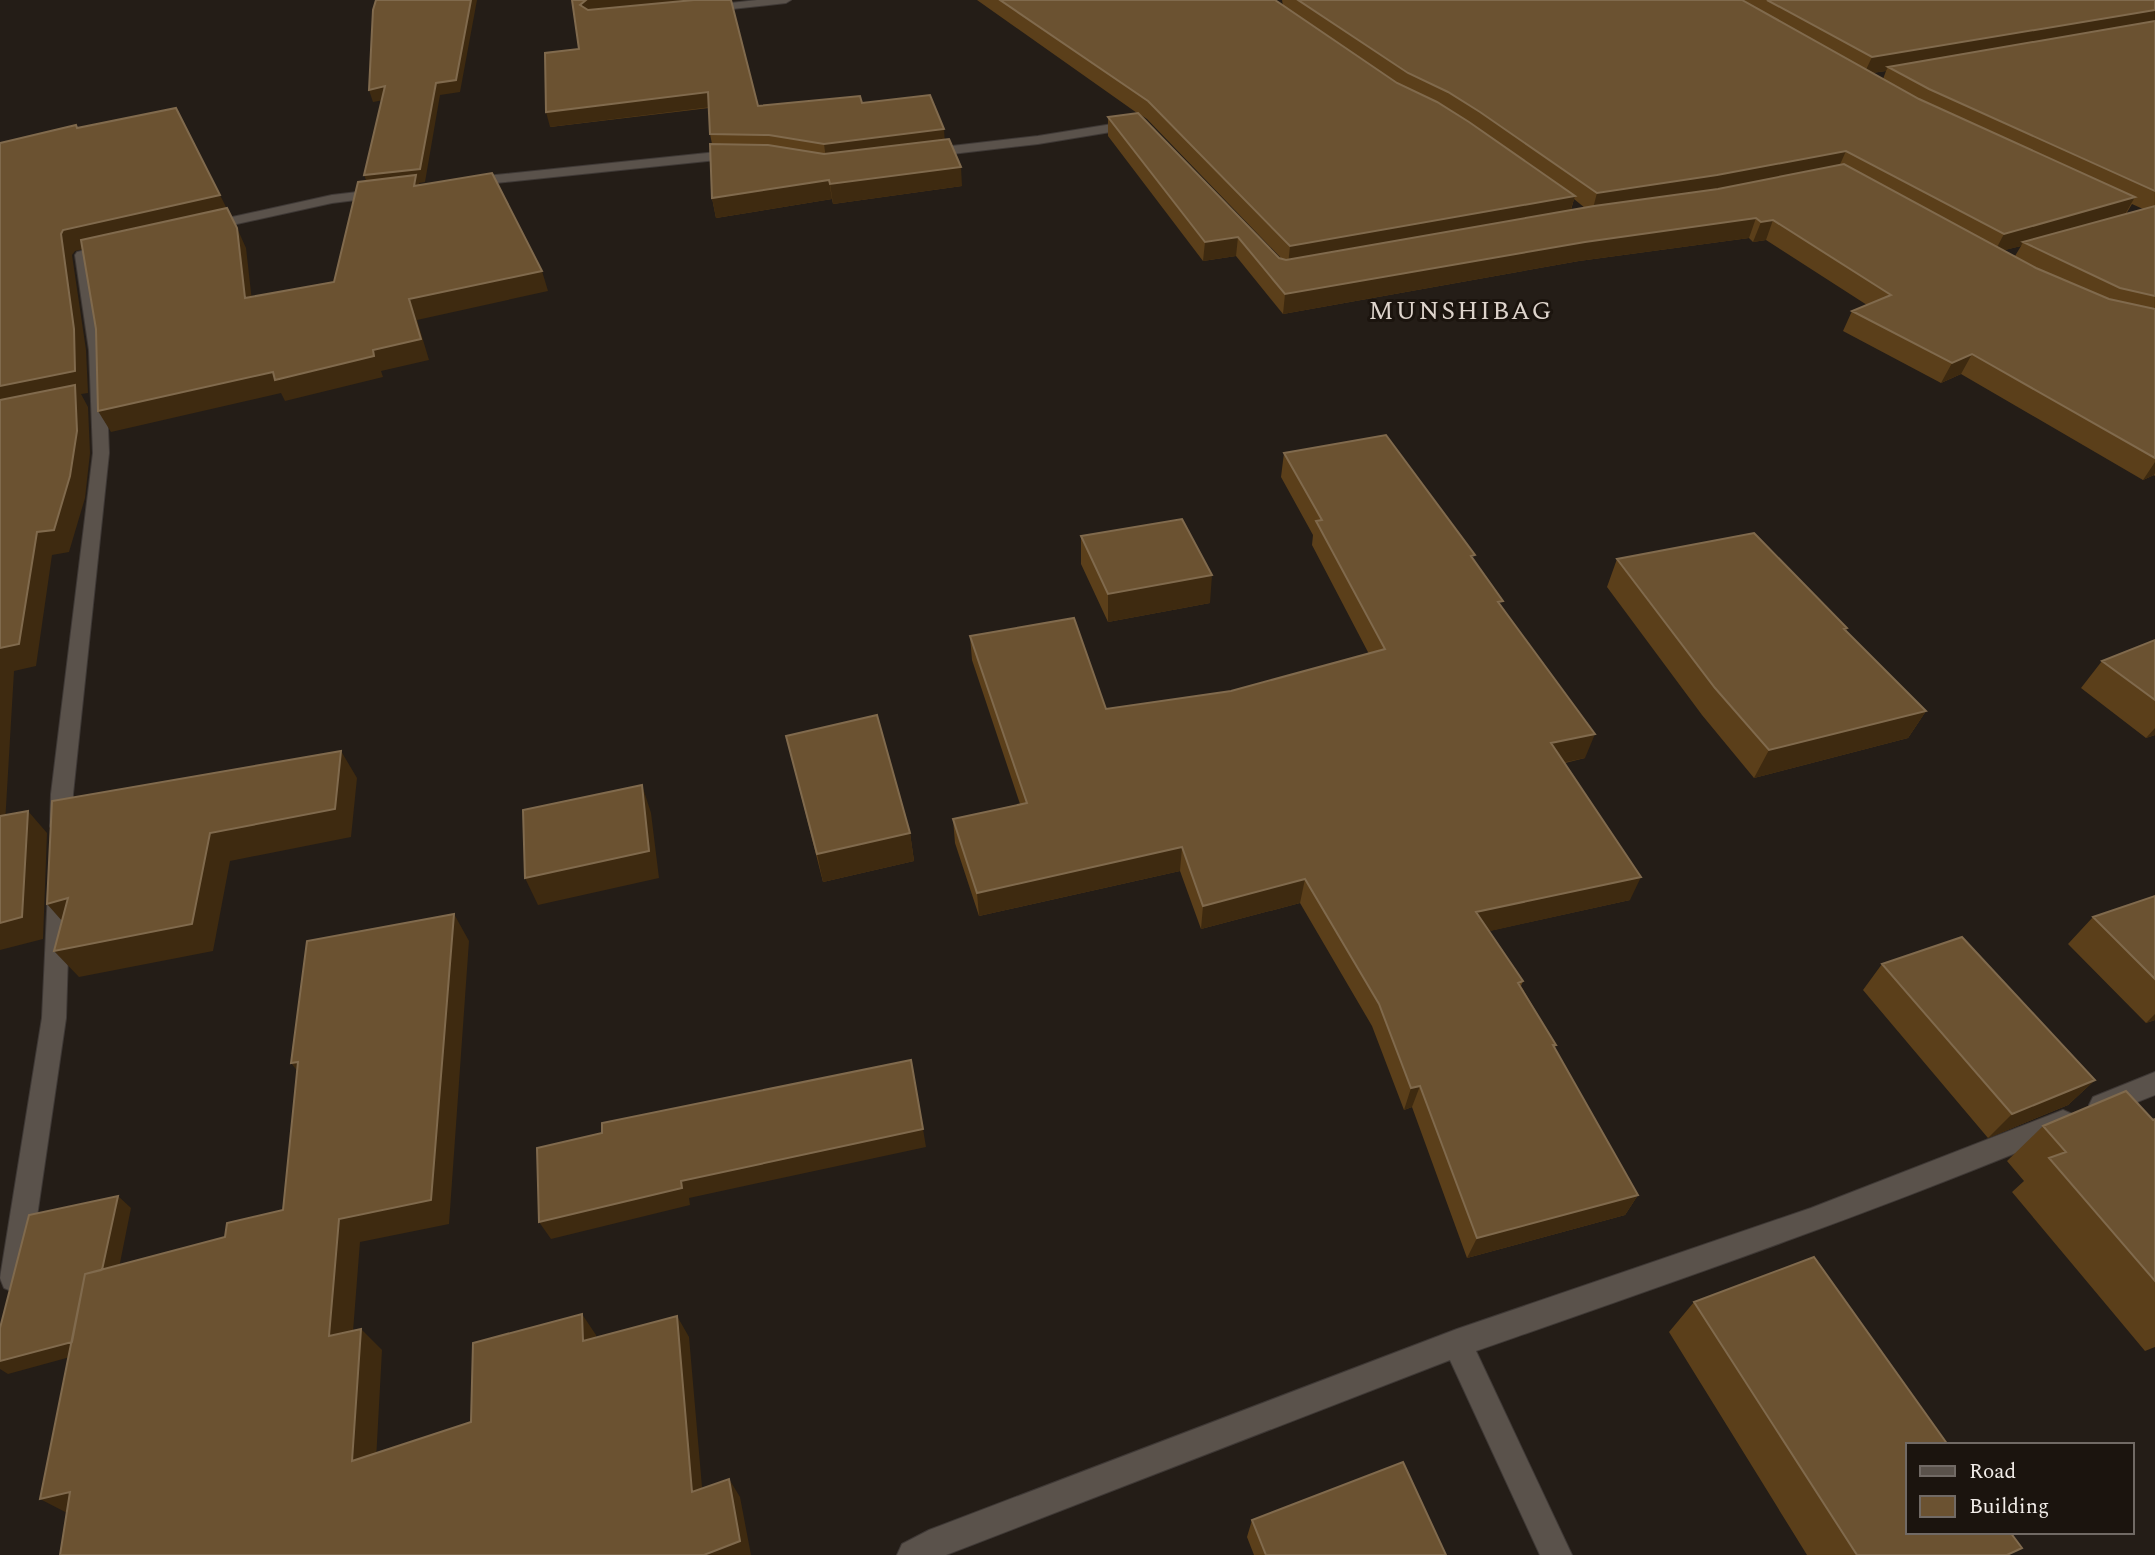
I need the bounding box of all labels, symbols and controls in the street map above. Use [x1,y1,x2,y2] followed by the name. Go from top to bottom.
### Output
[1368,291,1554,331] district label: MUNSHIBAG
[1906,1443,2134,1534] legend
[1969,1456,2016,1488] text: Road
[1969,1491,2049,1523] text: Building

